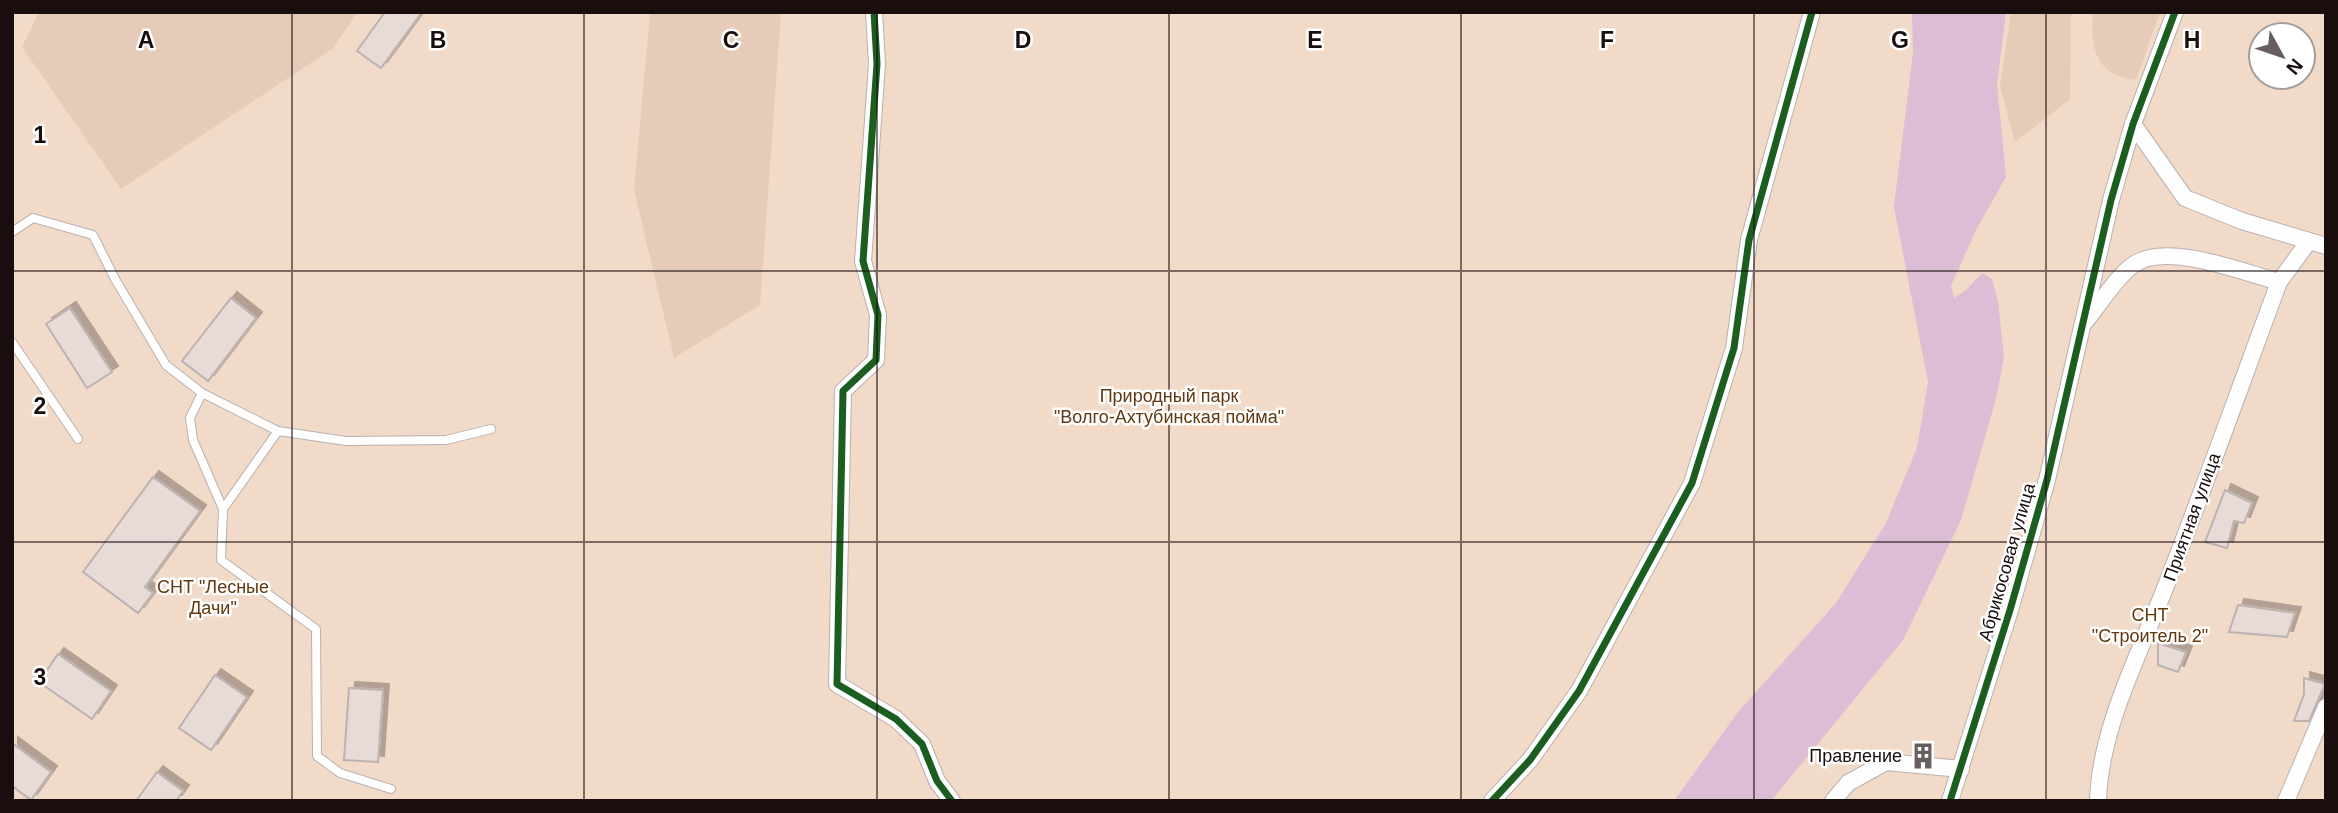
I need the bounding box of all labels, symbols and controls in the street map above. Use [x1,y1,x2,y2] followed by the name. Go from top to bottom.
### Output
[2247,21,2317,91] north arrow
[138,27,154,53] text: A
[430,27,446,53] text: B
[723,27,739,53] text: C
[1015,27,1031,53] text: D
[1307,27,1323,53] text: E
[1600,27,1614,53] text: F
[1891,27,1909,53] text: G
[2184,27,2200,53] text: H
[2282,55,2307,79] text: N
[34,122,47,148] text: 1
[1054,386,1284,427] park label: Природный парк "Волго-Ахтубинская пойма"
[34,393,46,419] text: 2
[2159,449,2225,584] street label: Приятная улица
[1975,480,2039,643] street label: Абрикосовая улица
[157,577,269,618] park label: СНТ "Лесные Дачи"
[2092,605,2208,646] park label: СНТ "Строитель 2"
[34,664,46,690] text: 3
[1908,741,1938,771] building icon: Правление
[1809,746,1902,766] place label: Правление

